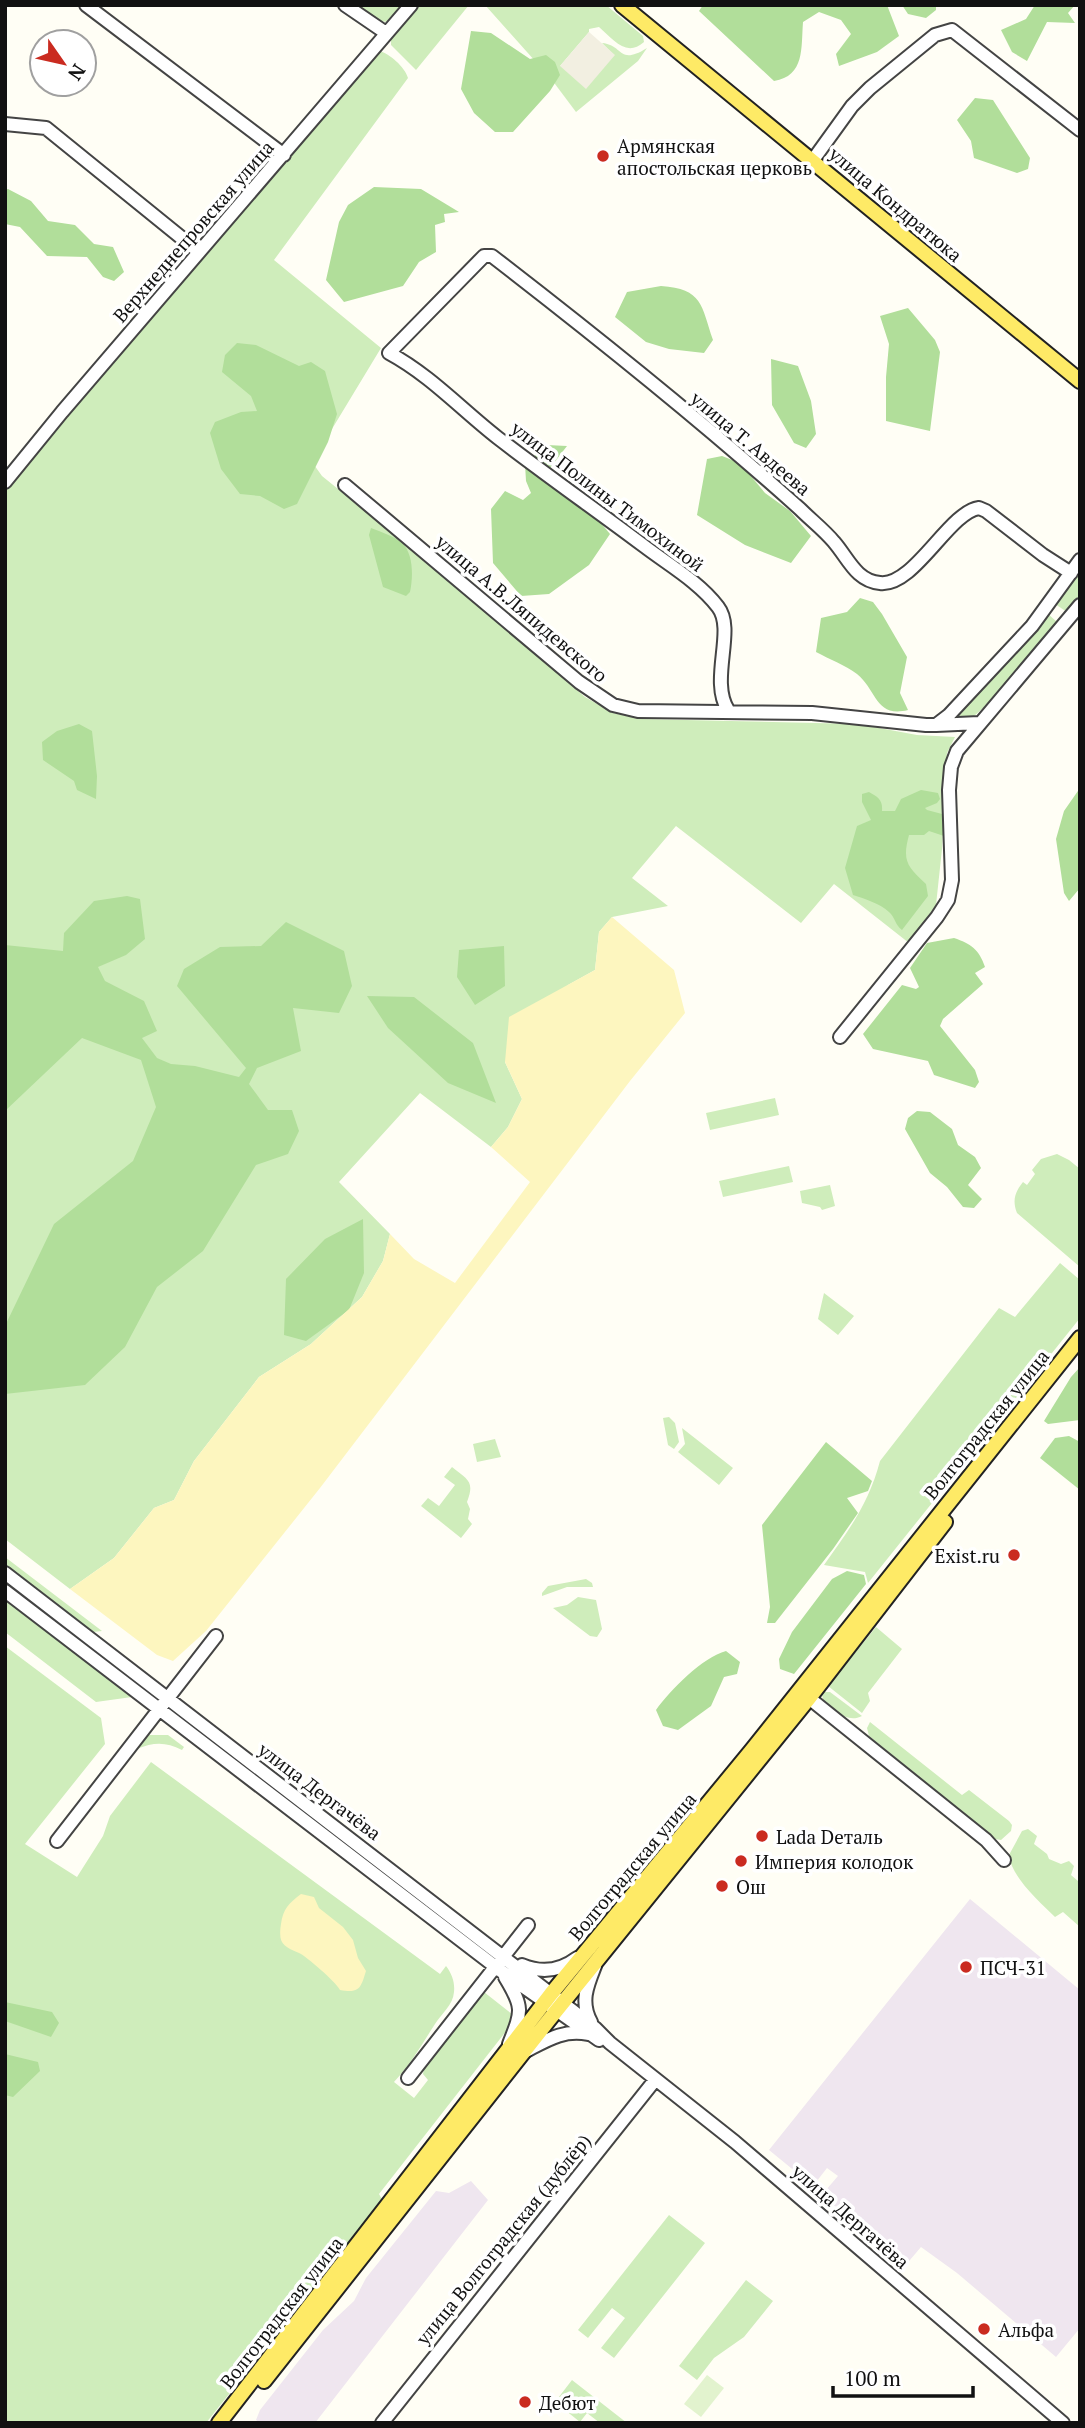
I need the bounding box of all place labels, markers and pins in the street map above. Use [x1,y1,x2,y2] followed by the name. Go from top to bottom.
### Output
[617,133,812,180] place label: Армянская апостольская церковь
[595,148,611,164] marker: Армянская апостольская церковь
[935,1543,1000,1568] place label: Exist.ru
[1006,1547,1022,1563] marker: Exist.ru
[776,1824,883,1849] place label: Lada Dеталь
[754,1828,770,1844] marker: Lada Dеталь
[755,1849,914,1874] place label: Империя колодок
[733,1853,749,1869] marker: Империя колодок
[736,1874,766,1899] place label: Ош
[714,1878,730,1894] marker: Ош
[980,1955,1046,1980] place label: ПСЧ-31
[958,1959,974,1975] marker: ПСЧ-31
[998,2317,1054,2342] place label: Альфа
[976,2321,992,2337] marker: Альфа
[539,2390,596,2415] place label: Дебют
[517,2394,533,2410] marker: Дебют

